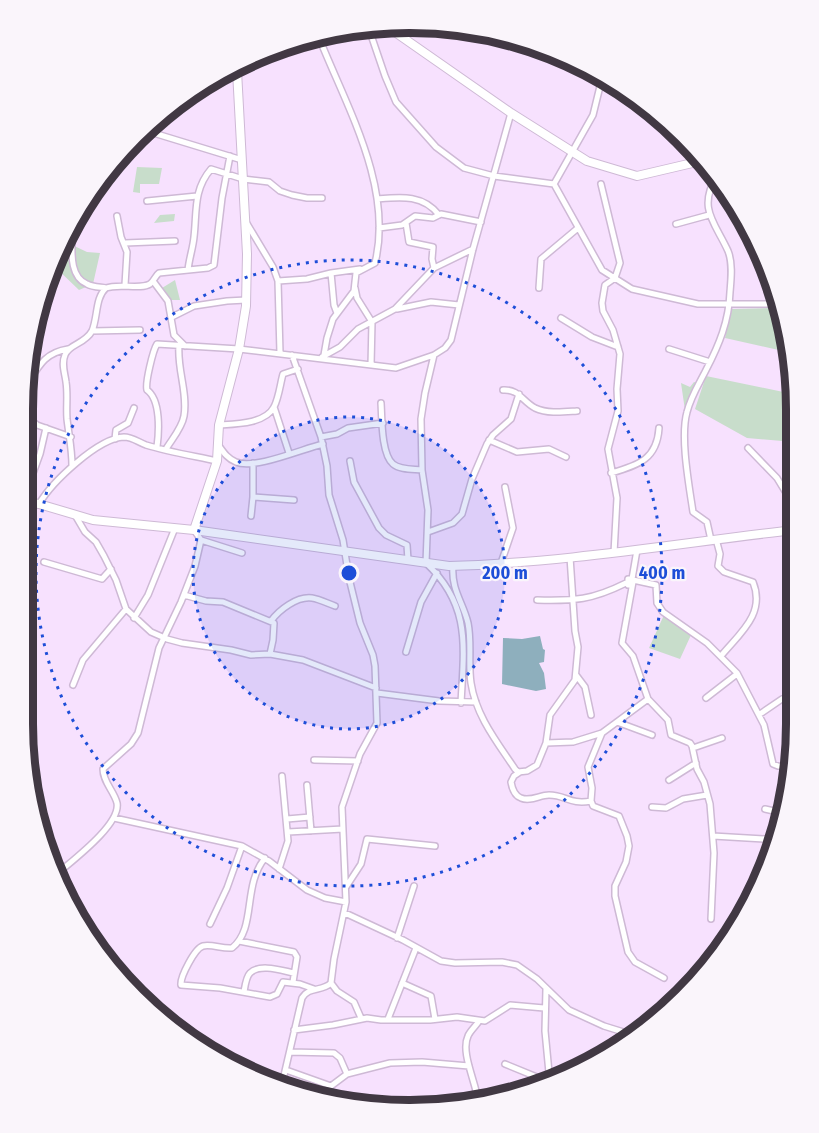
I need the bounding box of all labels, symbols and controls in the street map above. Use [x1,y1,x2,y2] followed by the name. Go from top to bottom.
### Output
[481,562,528,584] text: 200 m
[639,562,685,584] text: 400 m
[339,563,359,583] centre of rings

